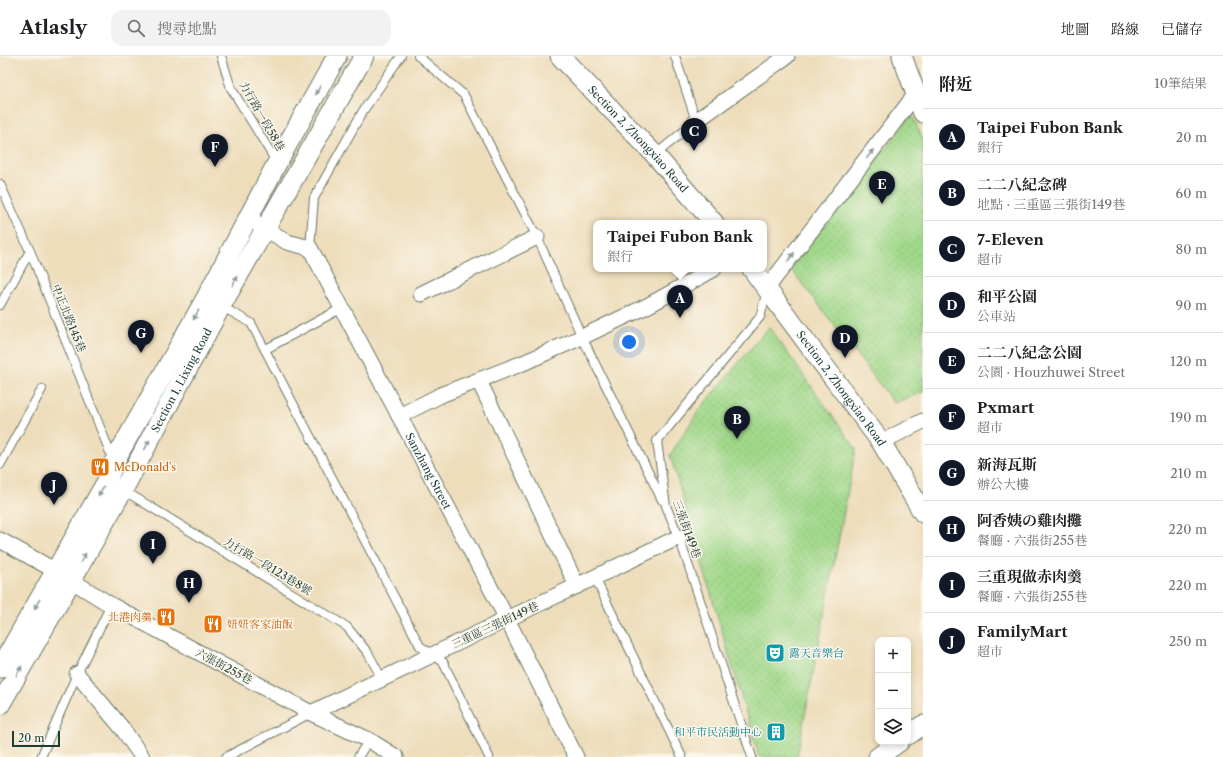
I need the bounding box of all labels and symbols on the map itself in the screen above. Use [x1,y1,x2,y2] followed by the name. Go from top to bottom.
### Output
[236,79,288,153] street label: 力行路一段58巷
[585,83,691,195] street label: Section 2, Zhongxiao Road
[314,84,321,96] one-way arrow
[681,118,707,151] pin: C
[202,134,228,167] pin: F
[866,148,874,159] one-way arrow
[869,171,895,204] pin: E
[787,252,795,262] one-way arrow
[232,275,239,287] one-way arrow
[49,282,89,354] street label: 中正北路145巷
[667,285,693,318] pin: A
[193,309,200,321] one-way arrow
[128,320,154,353] pin: G
[832,325,858,358] pin: D
[148,326,215,435] street label: Section 1, Lixing Road
[793,328,889,449] street label: Section 2, Zhongxiao Road
[619,332,639,352] your location
[724,406,750,439] pin: B
[402,430,454,512] street label: Sanzhang Street
[144,439,150,451] one-way arrow
[89,456,111,478] restaurant icon: McDonald's
[114,460,176,474] place label: McDonald's
[41,472,67,505] pin: J
[97,485,104,497] one-way arrow
[670,498,704,560] street label: 三張街149巷
[140,531,166,564] pin: I
[221,534,315,598] street label: 力行路一段123巷8號
[80,552,87,564] one-way arrow
[176,570,202,603] pin: H
[33,598,40,610] one-way arrow
[449,599,541,651] street label: 三重區三張街149巷
[155,606,177,628] restaurant icon: 北港肉羹
[108,610,152,624] place label: 北港肉羹
[202,613,224,635] restaurant icon: 妞妞客家油飯
[227,617,293,631] place label: 妞妞客家油飯
[764,642,786,664] theatre icon: 露天音樂台
[193,645,255,687] street label: 六張街255巷
[789,646,844,660] place label: 露天音樂台
[16,665,23,677] one-way arrow
[765,721,787,743] building icon: 和平市民活動中心
[674,725,762,739] place label: 和平市民活動中心
[12,729,60,748] scale bar

